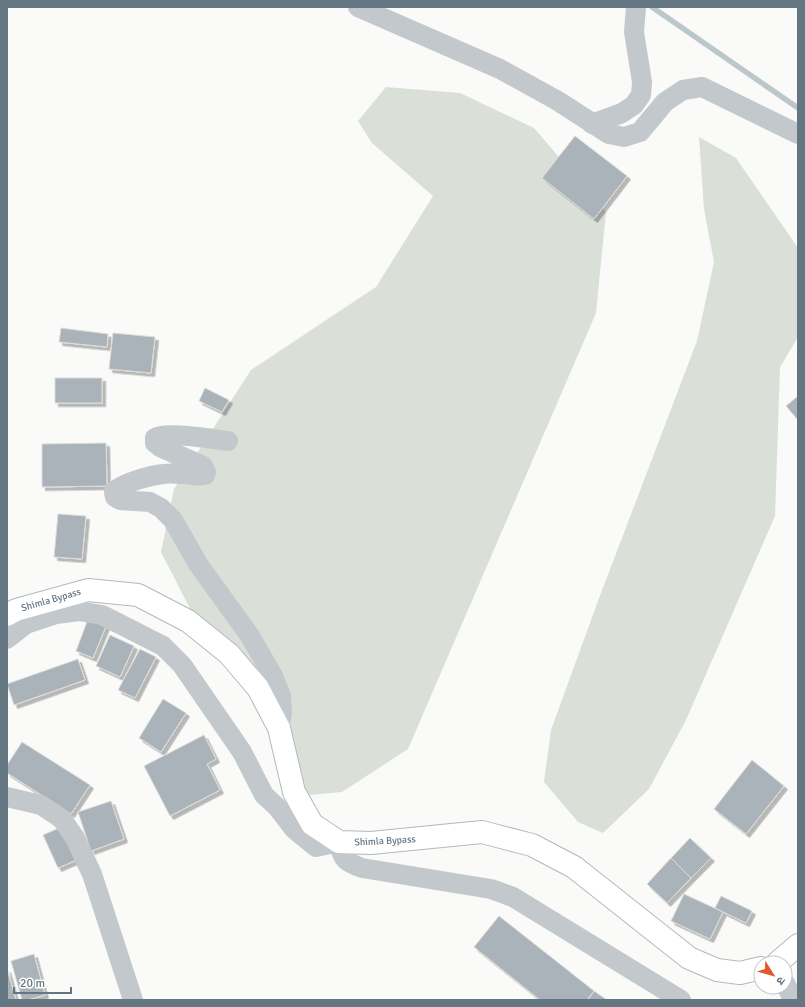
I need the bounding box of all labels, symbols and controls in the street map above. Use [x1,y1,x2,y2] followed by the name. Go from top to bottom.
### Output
[20,586,83,614] street label: Shimla Bypass
[354,833,417,849] street label: Shimla Bypass
[753,955,793,995] north arrow
[14,969,71,995] scale bar
[773,974,788,988] text: उ
[20,976,45,991] text: 20 m

